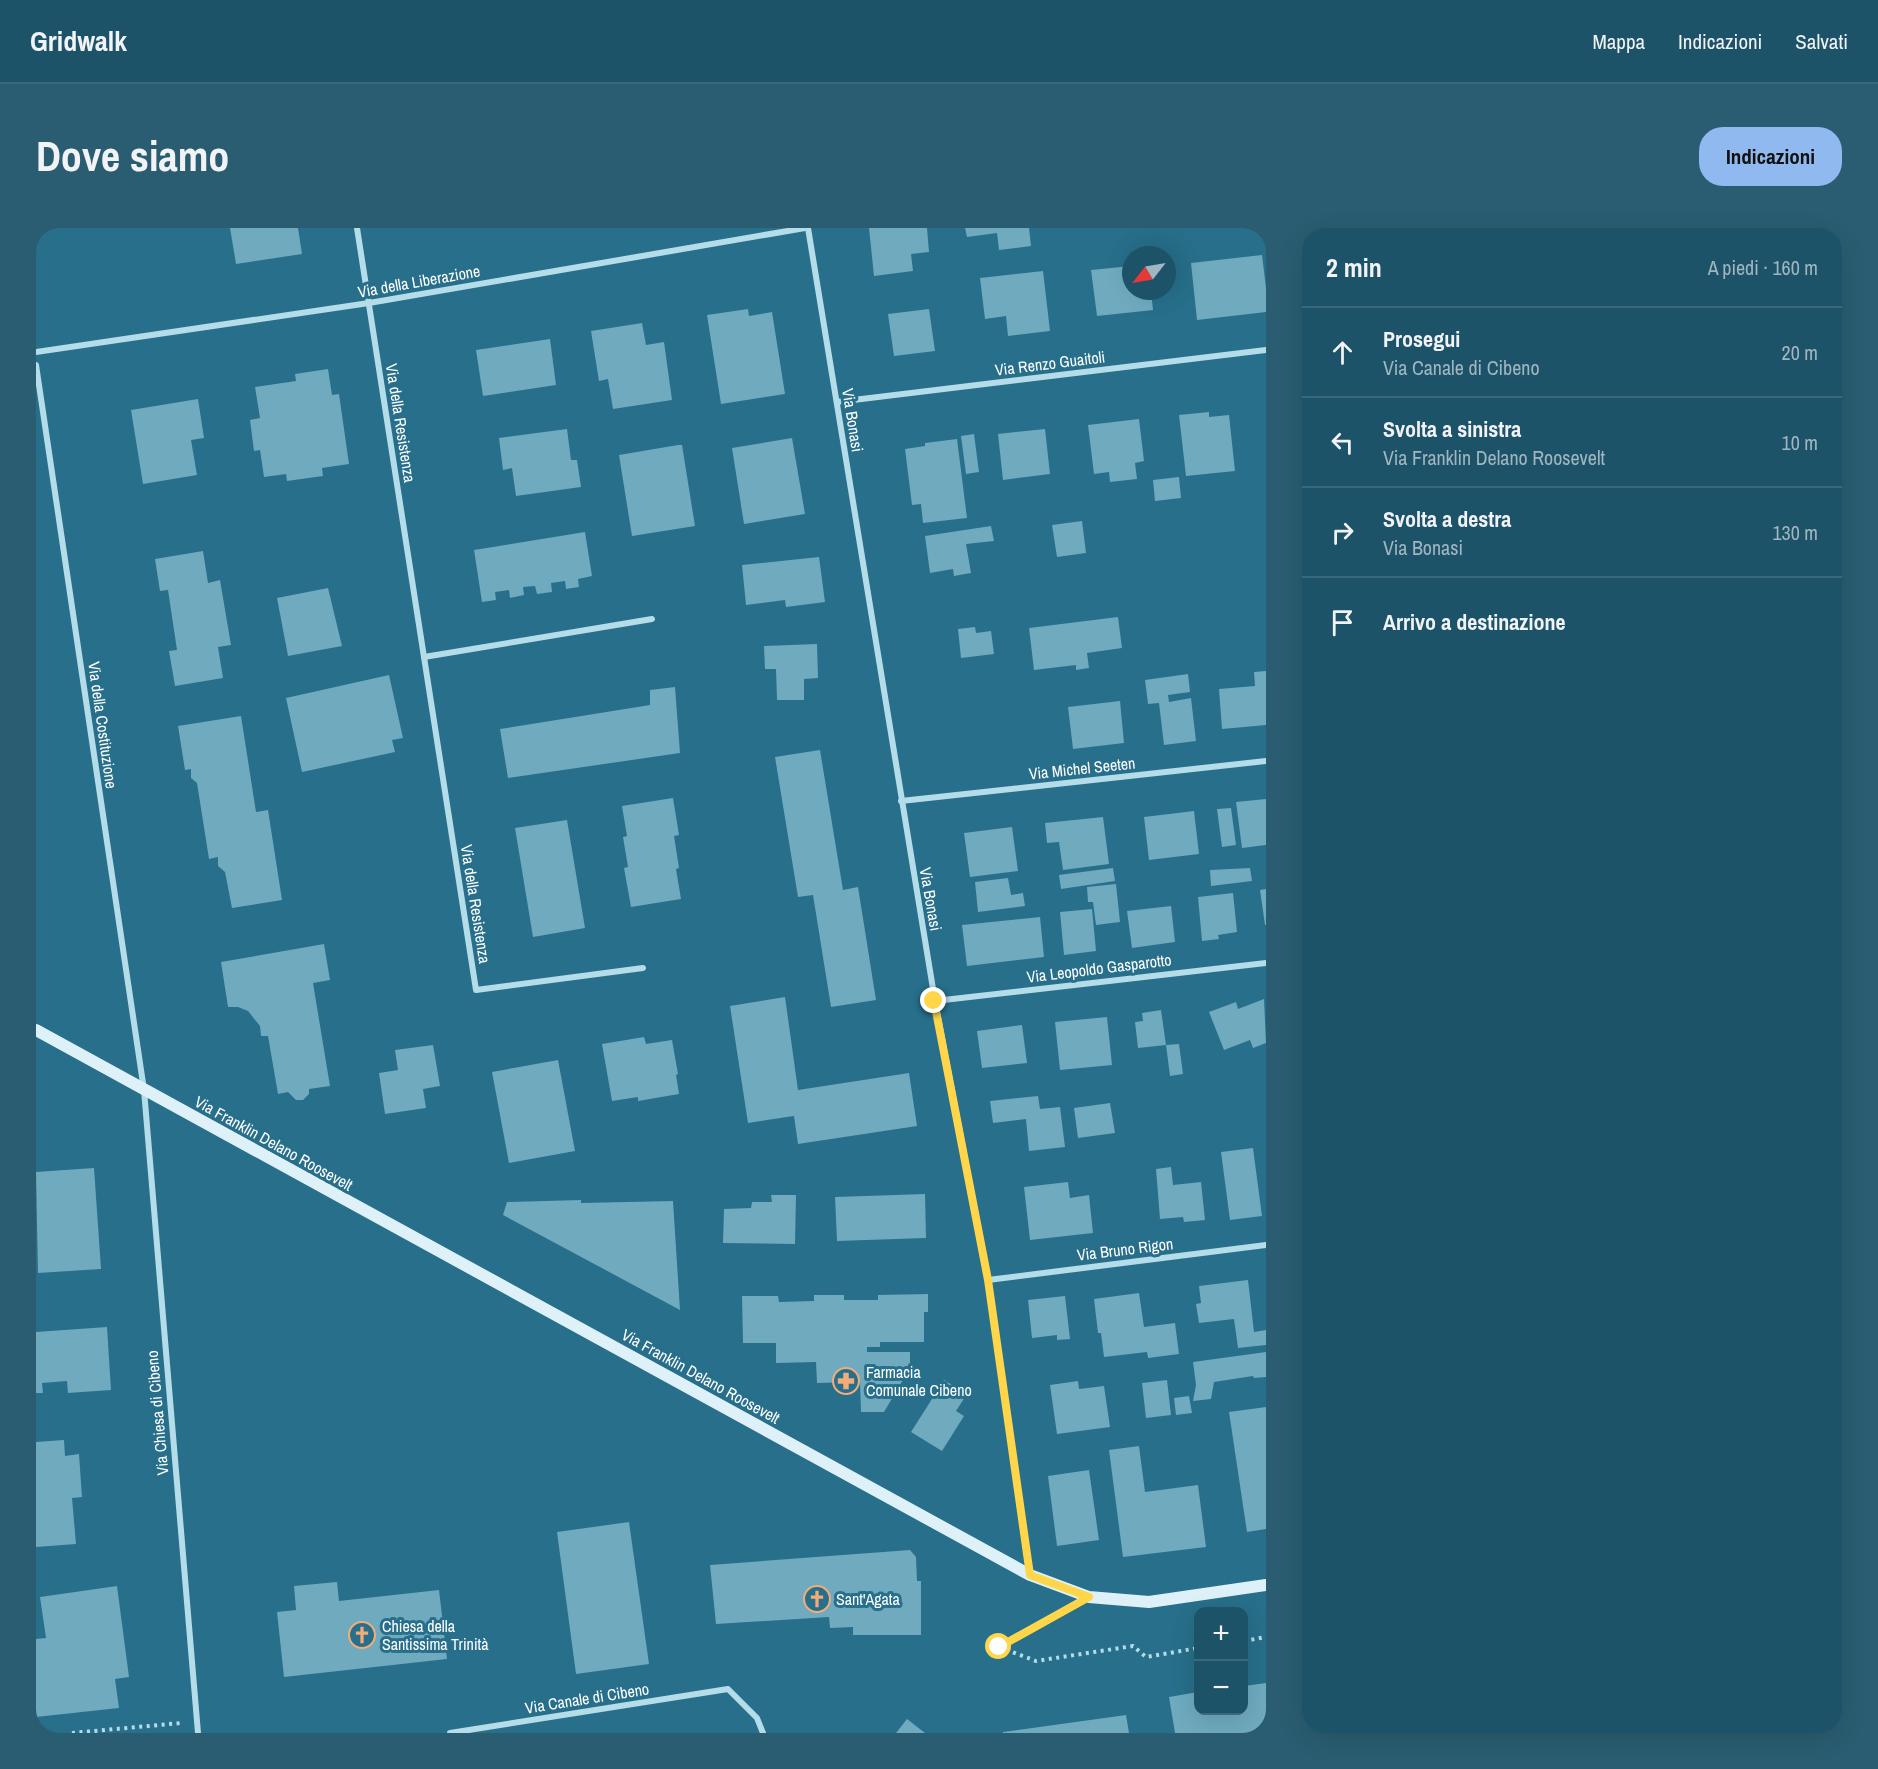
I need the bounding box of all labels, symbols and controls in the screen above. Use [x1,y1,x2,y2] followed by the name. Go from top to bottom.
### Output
[30,22,127,60] text: Gridwalk
[1592,27,1645,56] text: Mappa
[1678,27,1762,56] text: Indicazioni
[1795,27,1848,56] text: Salvati
[1699,127,1842,186] button: Indicazioni
[36,128,229,184] text: Dove siamo
[1122,246,1176,300] north arrow
[1326,250,1382,285] text: 2 min
[1708,254,1818,281] text: A piedi · 160 m
[356,259,482,303] street label: Via della Liberazione
[1383,324,1460,354] text: Prosegui
[1326,336,1359,369] icon: ahead
[1782,339,1818,366] text: 20 m
[994,345,1106,381] street label: Via Renzo Guaitoli
[1383,354,1540,381] text: Via Canale di Cibeno
[381,362,421,485] street label: Via della Resistenza
[837,387,869,453] street label: Via Bonasi
[1383,414,1521,444] text: Svolta a sinistra
[1326,426,1359,459] icon: left
[1782,429,1818,456] text: 10 m
[1383,444,1605,471] text: Via Franklin Delano Roosevelt
[1383,504,1511,534] text: Svolta a destra
[1326,516,1359,549] icon: right
[1772,519,1818,546] text: 130 m
[1383,534,1463,561] text: Via Bonasi
[1326,606,1359,639] icon: arrive
[1383,607,1565,637] text: Arrivo a destinazione
[83,660,123,790] street label: Via della Costituzione
[1028,751,1136,785] street label: Via Michel Seeten
[456,843,496,966] street label: Via della Resistenza
[915,866,947,932] street label: Via Bonasi
[1025,948,1173,988] street label: Via Leopoldo Gasparotto
[920,987,946,1013] route end
[191,1090,357,1196] street label: Via Franklin Delano Roosevelt
[1076,1232,1174,1266] street label: Via Bruno Rigon
[618,1323,784,1429] street label: Via Franklin Delano Roosevelt
[141,1350,173,1476] street label: Via Chiesa di Cibeno
[866,1361,972,1401] place label: Farmacia Comunale Cibeno
[831,1366,861,1396] pharmacy icon: Farmacia Comunale Cibeno
[802,1584,832,1614] church icon: Sant'Agata
[836,1588,900,1610] place label: Sant'Agata
[1194,1607,1248,1715] map controls
[1194,1607,1248,1661] button: +
[382,1615,489,1655] place label: Chiesa della Santissima Trinità
[347,1620,377,1650] church icon: Chiesa della Santissima Trinità
[985,1633,1011,1659] route start
[1194,1661,1248,1715] button: −
[523,1677,651,1719] street label: Via Canale di Cibeno

